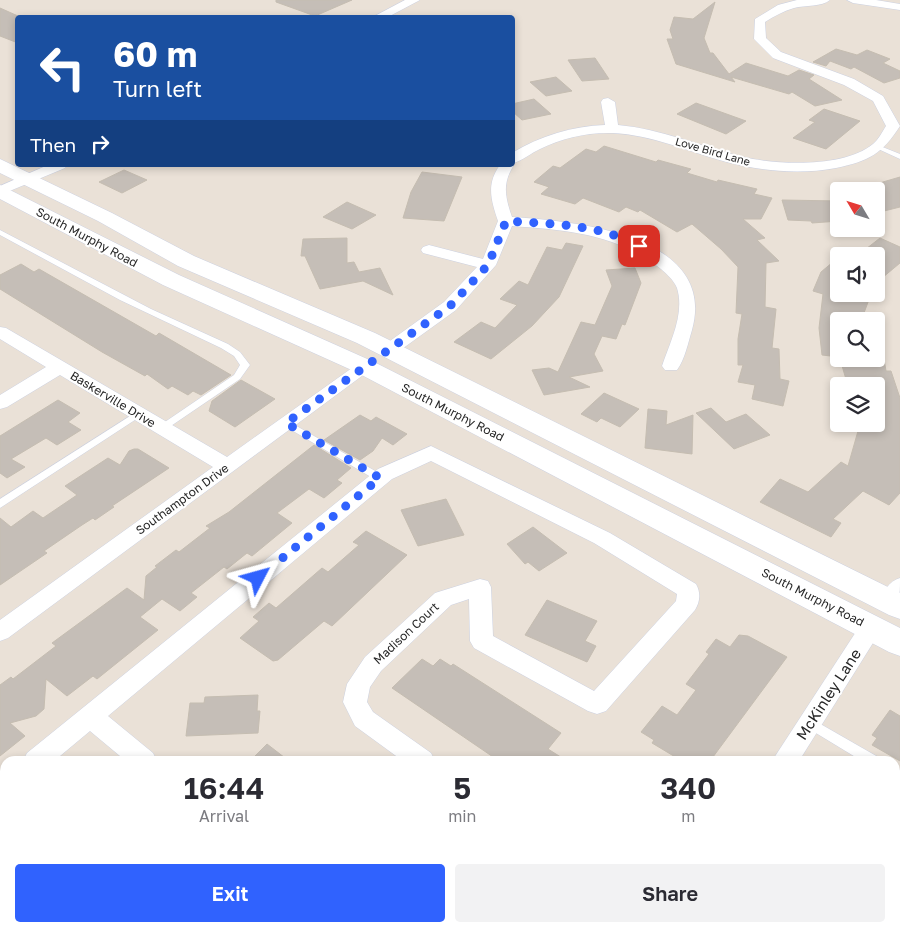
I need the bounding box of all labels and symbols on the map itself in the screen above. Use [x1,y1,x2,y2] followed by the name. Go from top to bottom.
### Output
[674,134,752,168] street label: Love Bird Lane
[830,182,885,238] north arrow
[33,204,141,270] street label: South Murphy Road
[618,225,660,267] pin
[68,368,158,430] street label: Baskerville Drive
[399,380,507,444] street label: South Murphy Road
[133,460,231,538] street label: Southampton Drive
[231,551,283,603] position arrow
[759,565,867,629] street label: South Murphy Road
[370,599,442,667] street label: Madison Court
[792,645,864,743] street label: McKinley Lane

